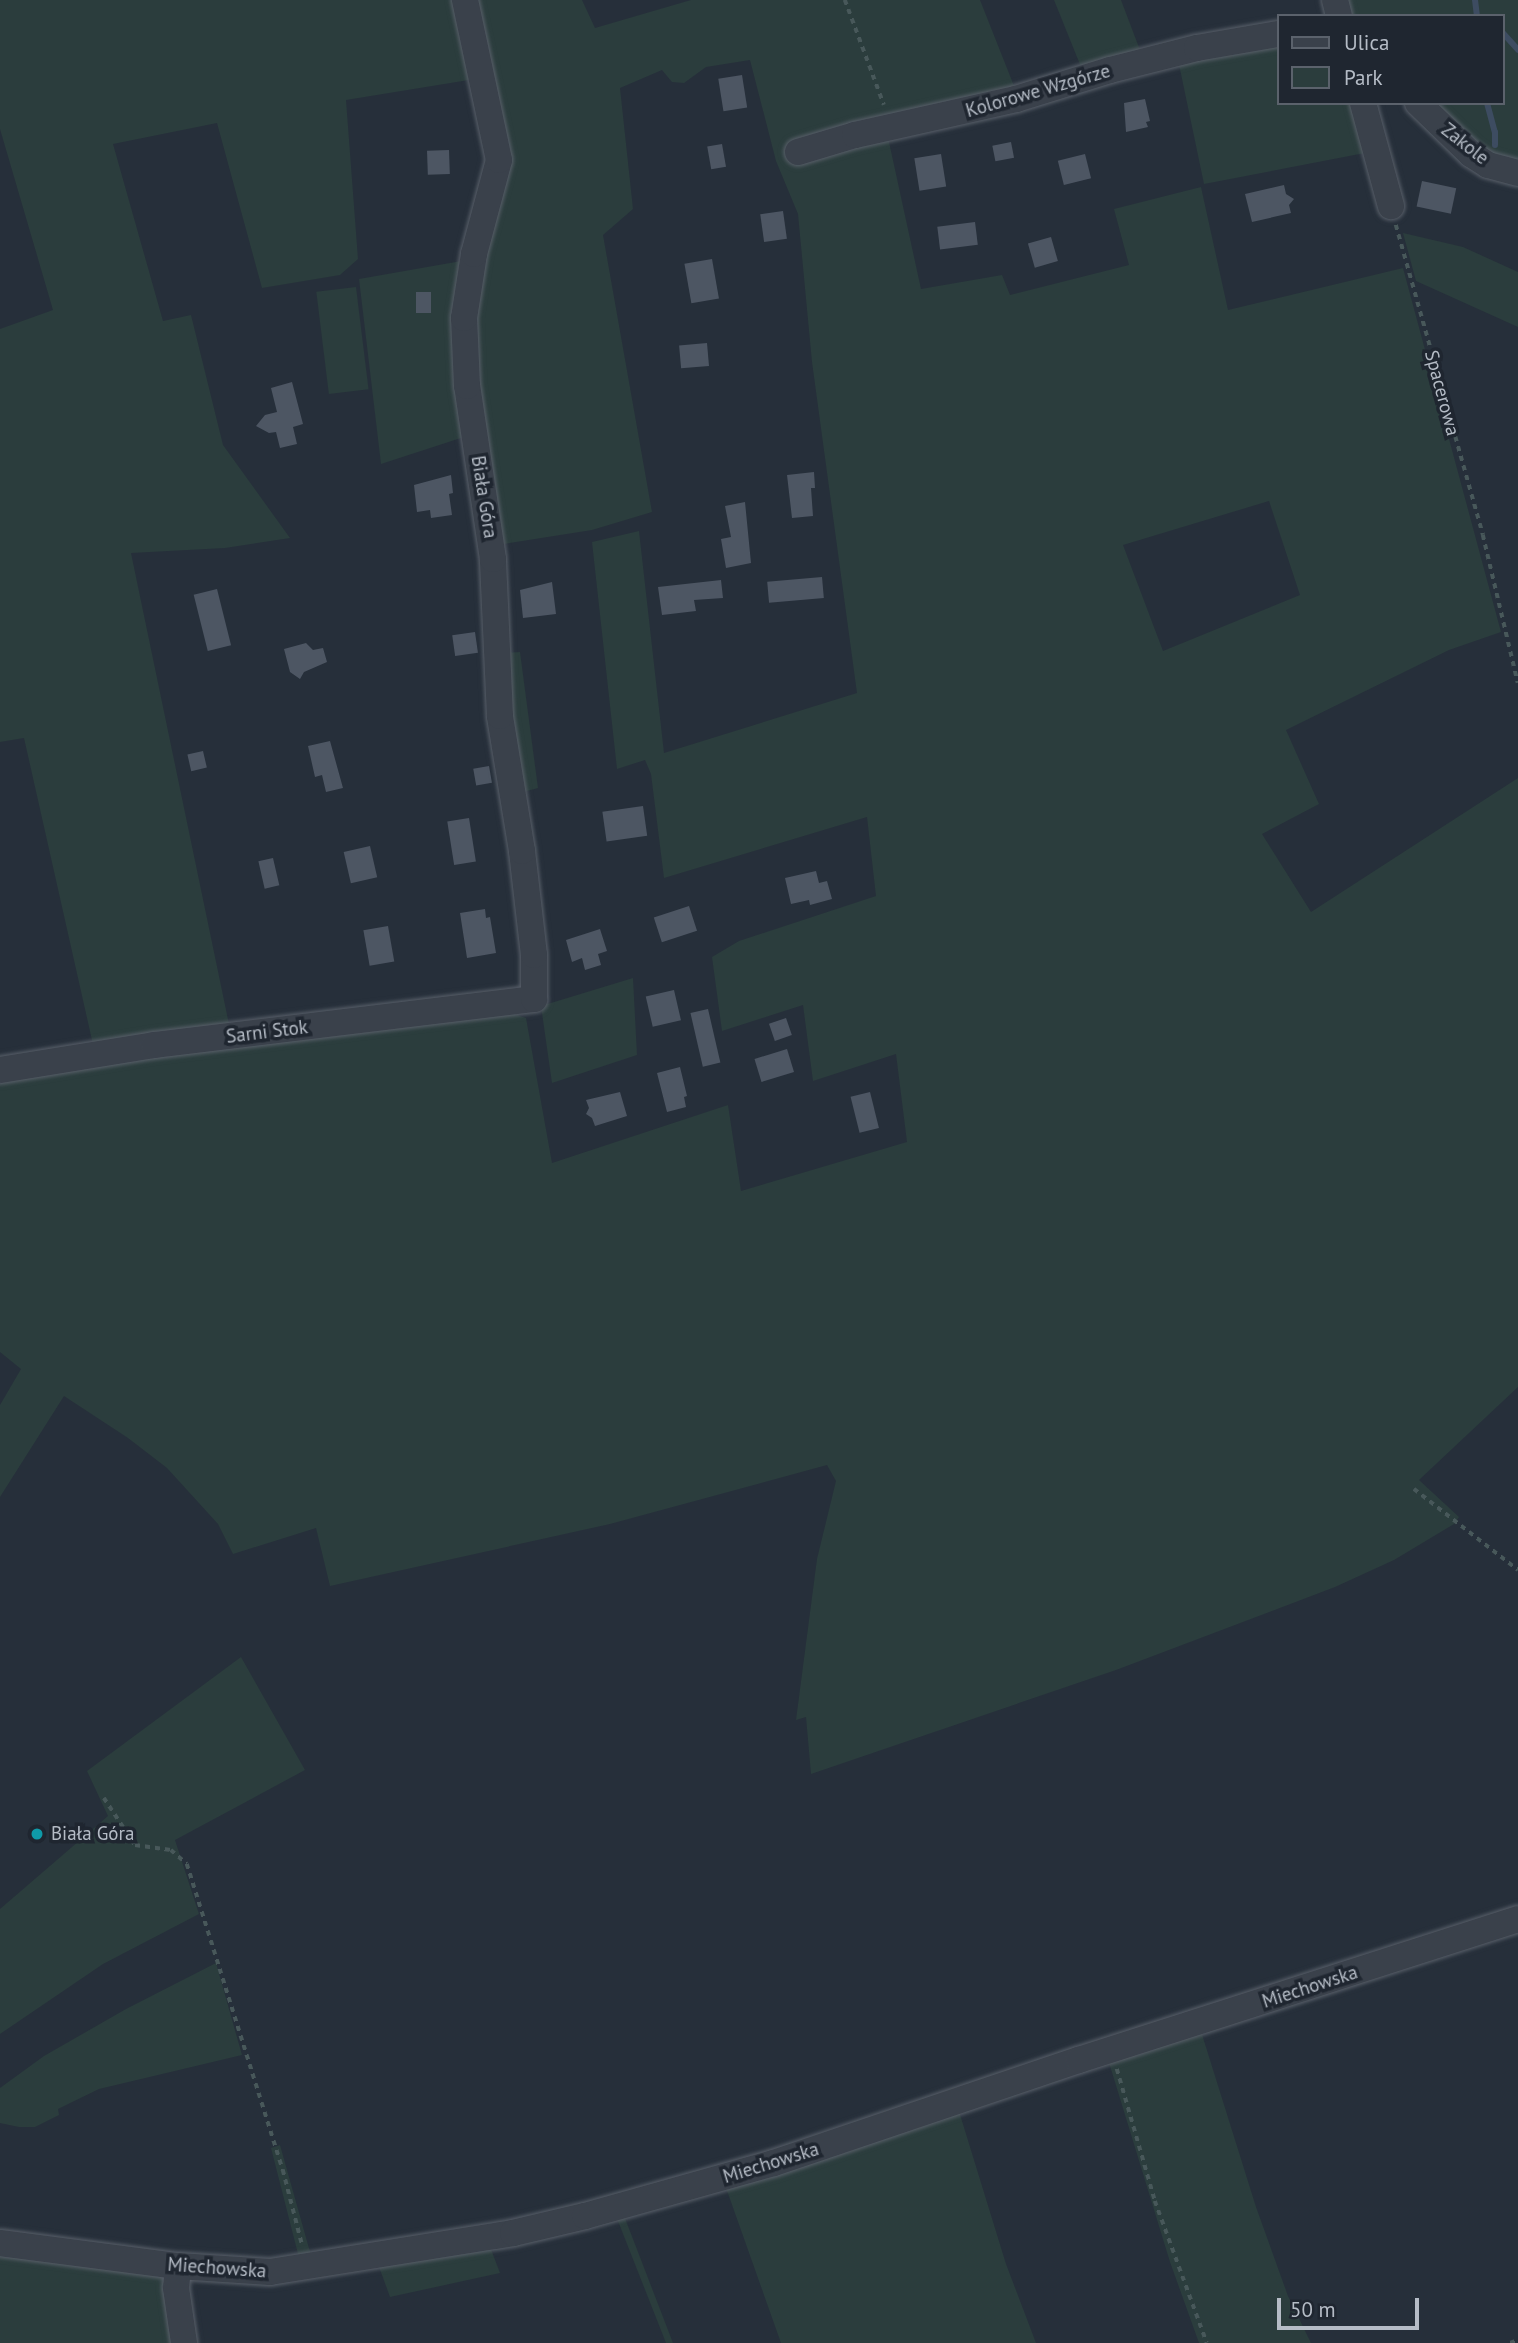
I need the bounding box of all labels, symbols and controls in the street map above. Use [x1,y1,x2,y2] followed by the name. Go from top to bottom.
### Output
[1276,14,1504,105] legend
[1344,29,1389,56] text: Ulica
[963,59,1113,123] street label: Kolorowe Wzgórze
[1344,64,1383,91] text: Park
[1437,119,1493,169] street label: Zakole
[1420,348,1464,438] street label: Spacerowa
[466,454,502,540] street label: Biała Góra
[225,1016,309,1048] street label: Sarni Stok
[51,1823,134,1845] place label: Biała Góra
[29,1826,45,1842] marker: Biała Góra
[1259,1961,1361,2013] street label: Miechowska
[720,2138,822,2188] street label: Miechowska
[167,2253,267,2283] street label: Miechowska
[1280,2284,1422,2328] scale bar
[1290,2296,1336,2323] text: 50 m

